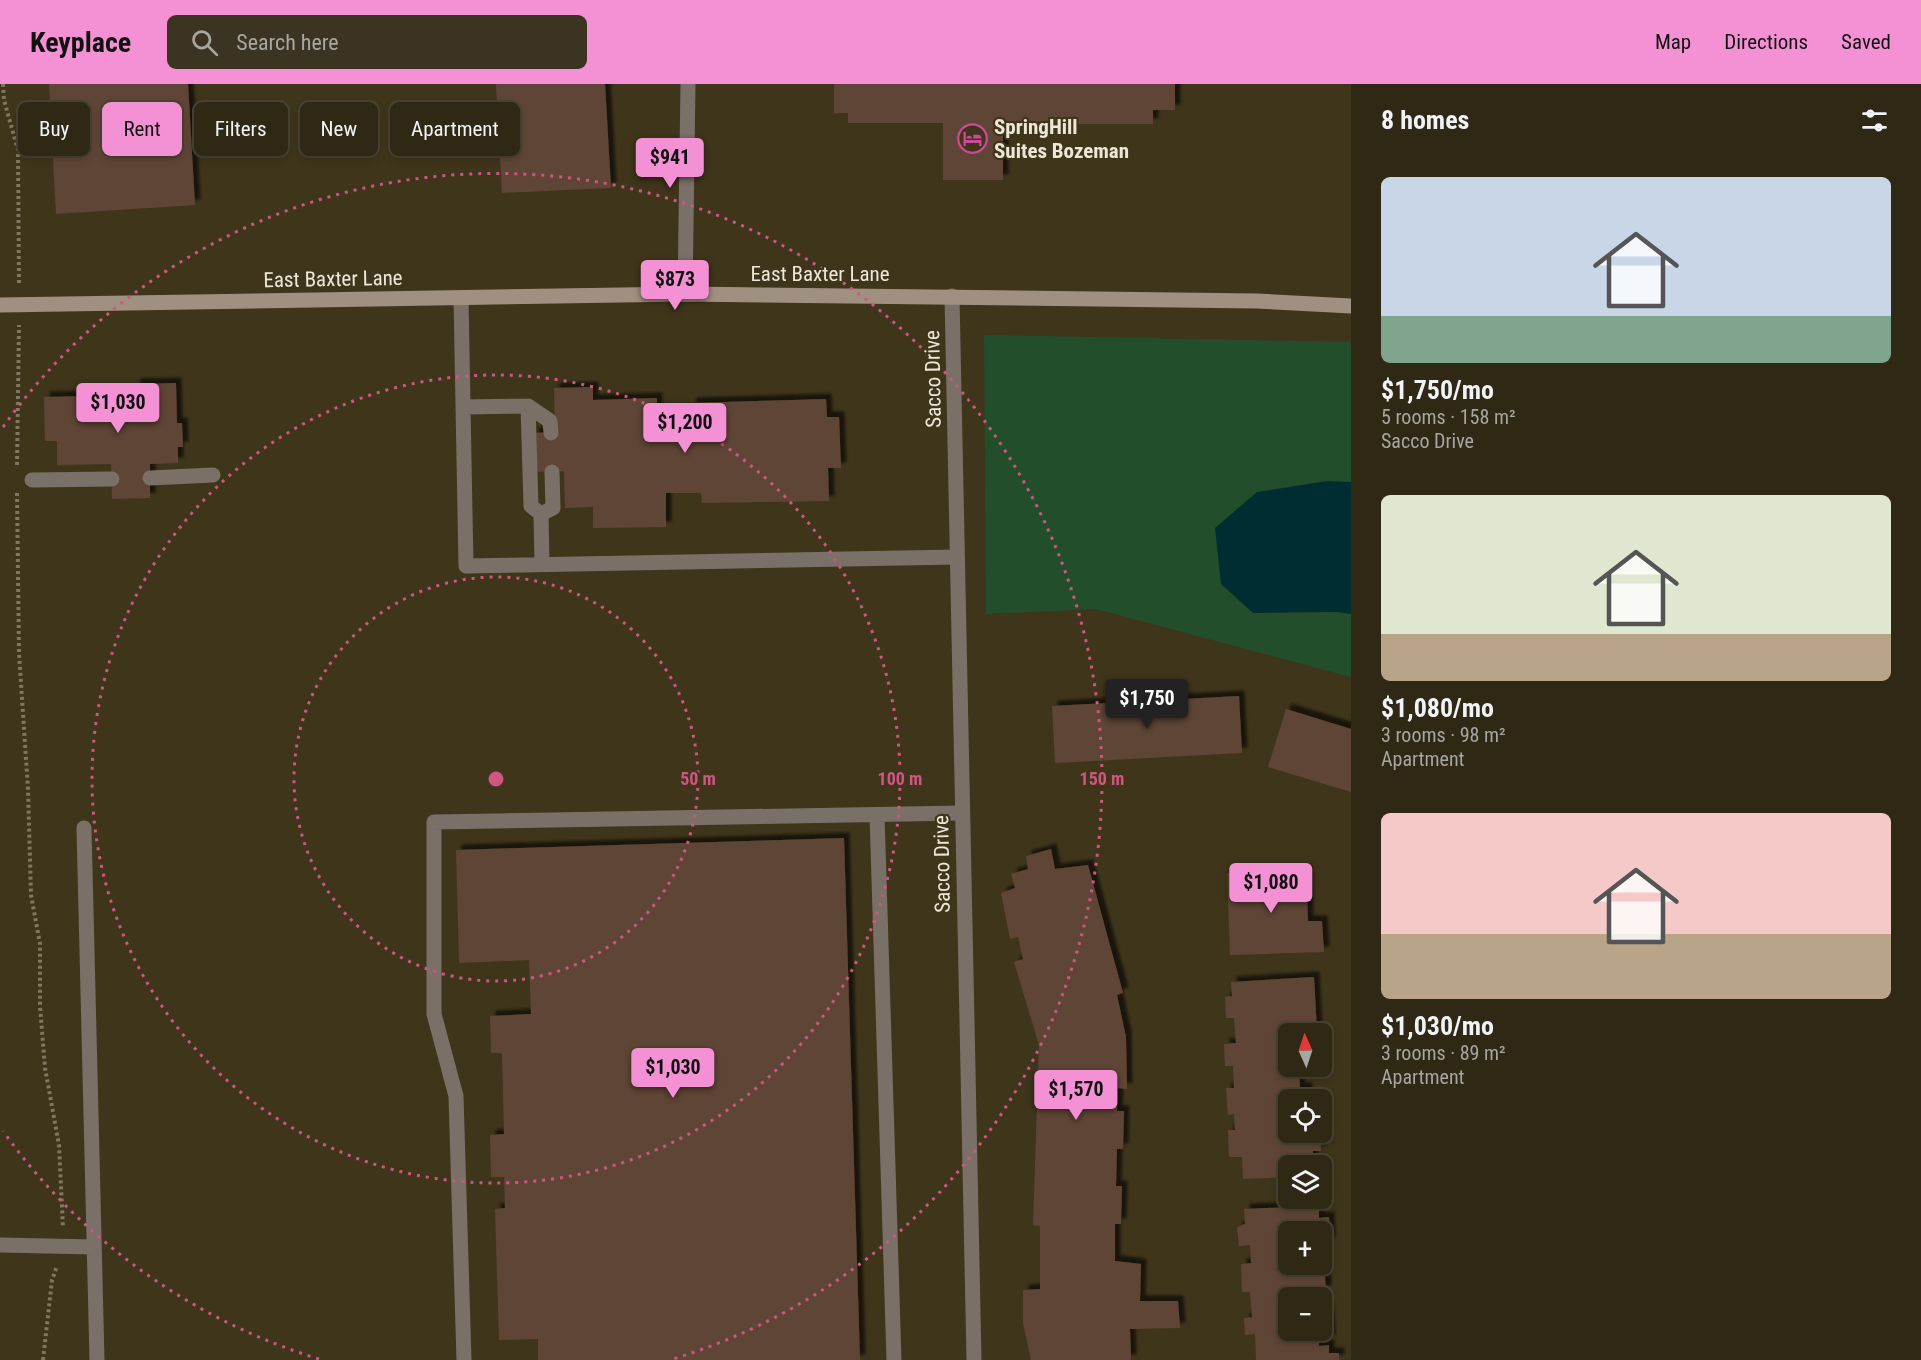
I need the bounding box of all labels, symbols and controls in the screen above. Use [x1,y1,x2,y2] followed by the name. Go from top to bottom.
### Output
[167,15,587,69] search box
[30,26,131,59] text: Keyplace
[188,26,221,59] icon: search
[236,30,339,55] text: Search here
[1655,30,1691,54] text: Map
[1724,30,1808,54] text: Directions
[1841,30,1891,54] text: Saved
[18,102,90,156] chip: Buy
[102,102,182,156] chip: Rent
[194,102,288,156] chip: Filters
[300,102,378,156] chip: New
[390,102,520,156] chip: Apartment
[1858,104,1891,137] icon: filters
[1381,105,1469,135] text: 8 homes
[994,115,1129,163] place label: SpringHill Suites Bozeman
[957,123,989,155] hotel icon: SpringHill Suites Bozeman
[634,138,706,189] pin: $941
[650,145,690,169] text: $941
[1582,216,1690,324] icon: home
[639,260,711,311] pin: $873
[750,262,890,286] street label: East Baxter Lane
[263,266,403,292] street label: East Baxter Lane
[655,267,695,291] text: $873
[920,330,946,428] street label: Sacco Drive
[1381,375,1494,405] text: $1,750/mo
[69,383,167,434] pin: $1,030
[90,390,146,414] text: $1,030
[636,403,734,454] pin: $1,200
[1381,405,1516,429] text: 5 rooms · 158 m²
[657,410,713,434] text: $1,200
[1381,429,1474,453] text: Sacco Drive
[1582,534,1690,642] icon: home
[1098,679,1196,730] pin: $1,750
[1119,686,1175,710] text: $1,750
[1381,693,1494,723] text: $1,080/mo
[1381,723,1506,747] text: 3 rooms · 98 m²
[1381,747,1465,771] text: Apartment
[680,768,716,789] text: 50 m
[878,768,922,789] text: 100 m
[1080,768,1124,789] text: 150 m
[486,769,506,789] centre of rings
[929,815,955,913] street label: Sacco Drive
[1582,852,1690,960] icon: home
[1222,863,1320,914] pin: $1,080
[1243,870,1299,894] text: $1,080
[1381,1011,1494,1041] text: $1,030/mo
[1278,1023,1332,1077] north arrow
[1278,1023,1332,1341] map controls
[1381,1041,1506,1065] text: 3 rooms · 89 m²
[624,1048,722,1099] pin: $1,030
[645,1055,701,1079] text: $1,030
[1381,1065,1465,1089] text: Apartment
[1027,1070,1125,1121] pin: $1,570
[1048,1077,1104,1101] text: $1,570
[1278,1089,1332,1143] button: locate
[1278,1155,1332,1209] button: layers
[1278,1221,1332,1275] button: +
[1278,1287,1332,1341] button: −

